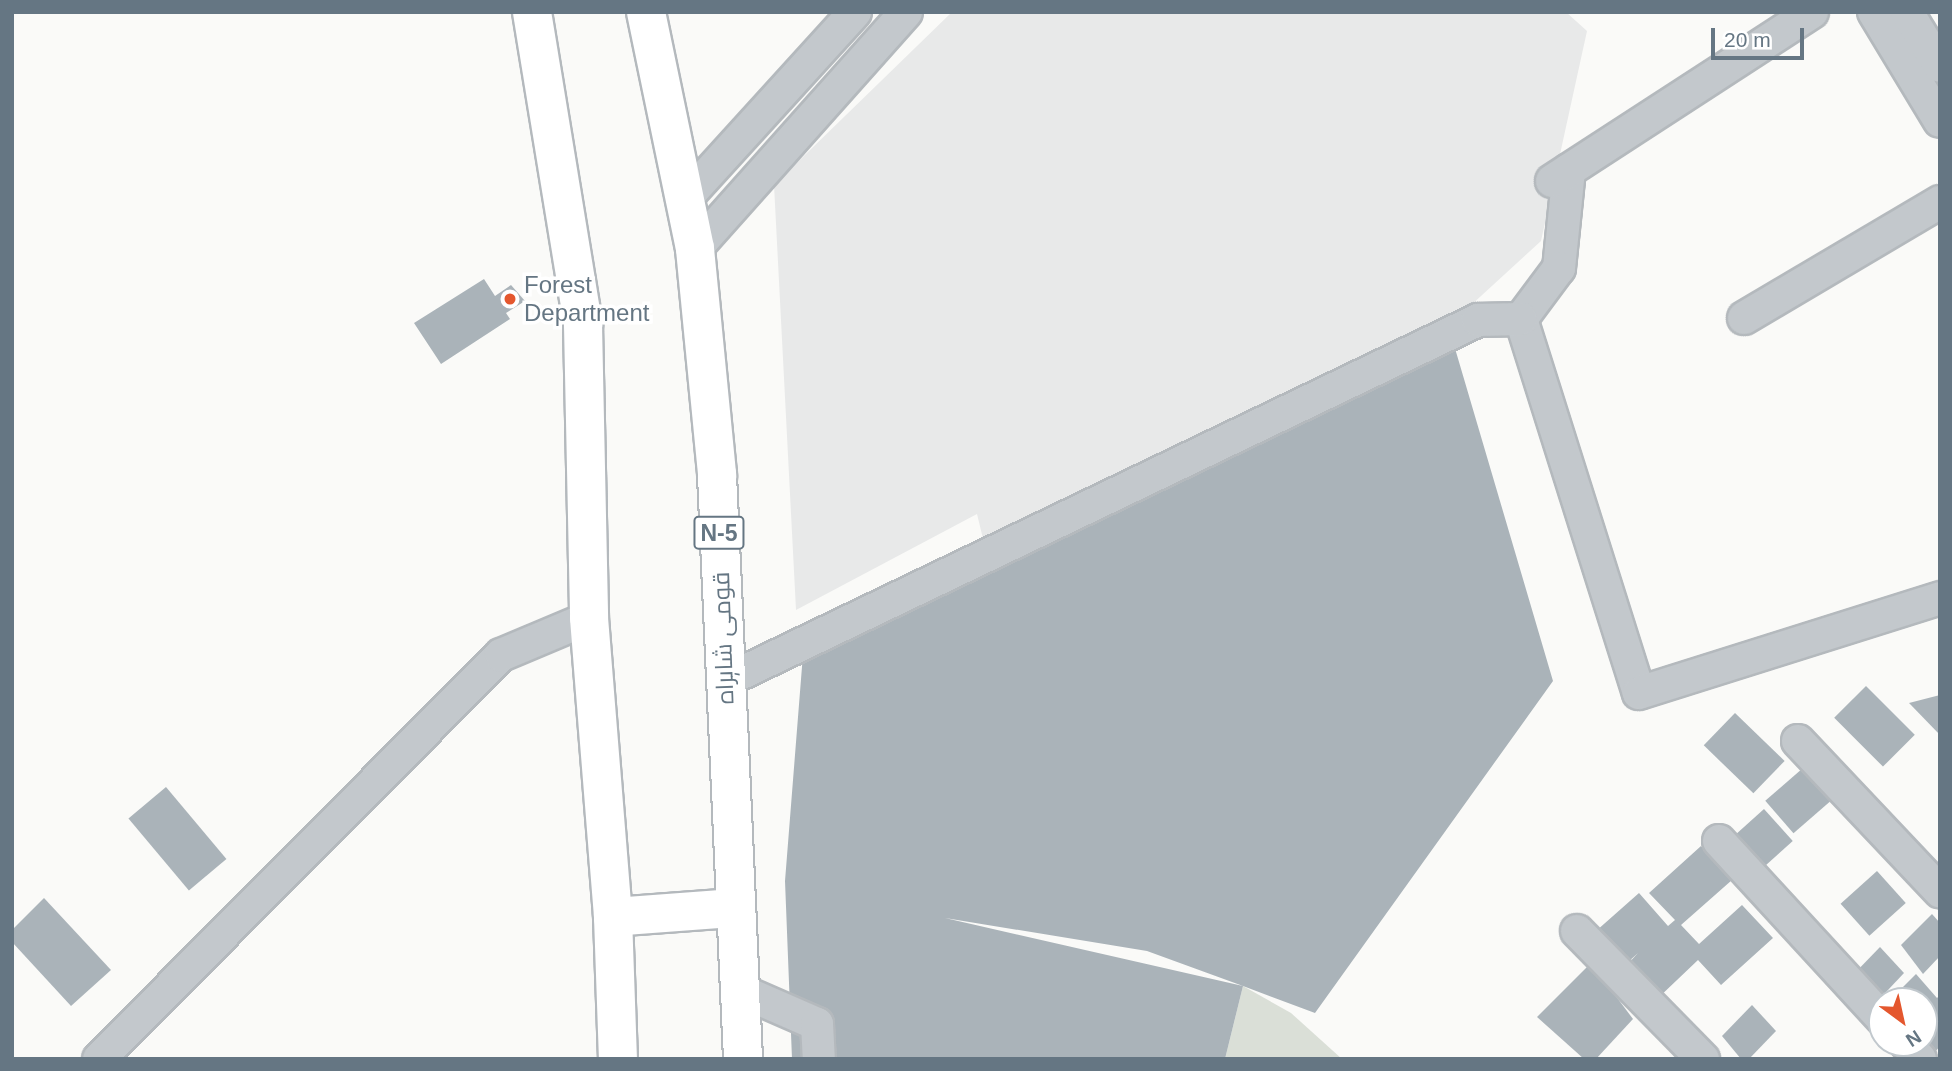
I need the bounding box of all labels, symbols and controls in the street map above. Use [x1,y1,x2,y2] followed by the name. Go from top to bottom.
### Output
[1714,14,1807,58] scale bar
[1724,28,1771,51] text: 20 m
[524,271,649,327] place label: Forest Department
[502,291,518,307] marker: Forest Department
[693,513,745,552] road number: N-5
[706,571,740,705] street label: قومی شاہراہ
[1868,987,1938,1057] north arrow
[1902,1026,1925,1051] text: N

